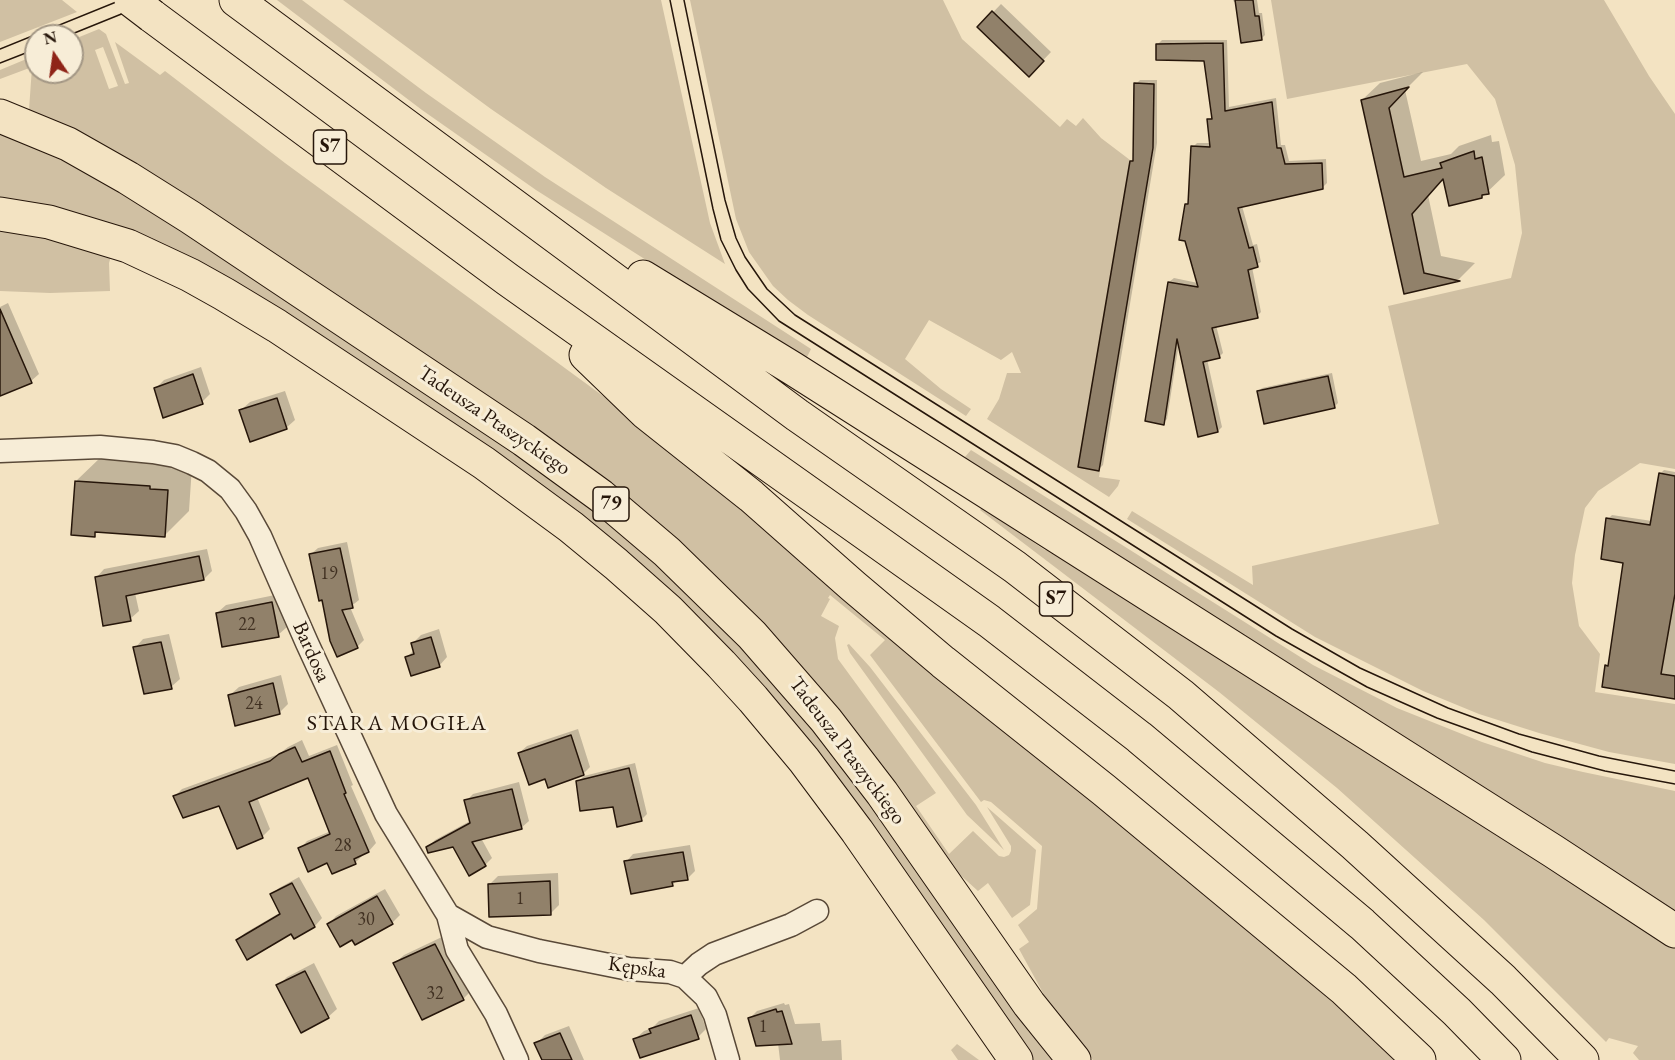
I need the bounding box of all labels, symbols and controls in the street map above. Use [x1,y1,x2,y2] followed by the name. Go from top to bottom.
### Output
[24,24,84,84] north arrow
[42,26,59,50] text: N
[314,130,346,164] road number: S7
[413,361,575,481] street label: Tadeusza Ptaszyckiego
[593,487,629,521] road number: 79
[320,563,338,585] house number: 19
[1040,582,1072,616] road number: S7
[238,614,256,636] house number: 22
[286,618,336,686] street label: Bardosa
[783,672,911,830] street label: Tadeusza Ptaszyckiego
[245,693,263,715] house number: 24
[307,711,487,737] district label: STARA MOGIŁA
[334,835,352,857] house number: 28
[516,888,524,910] house number: 1
[357,909,375,931] house number: 30
[606,951,668,985] street label: Kępska
[426,983,444,1005] house number: 32
[759,1016,767,1038] house number: 1

